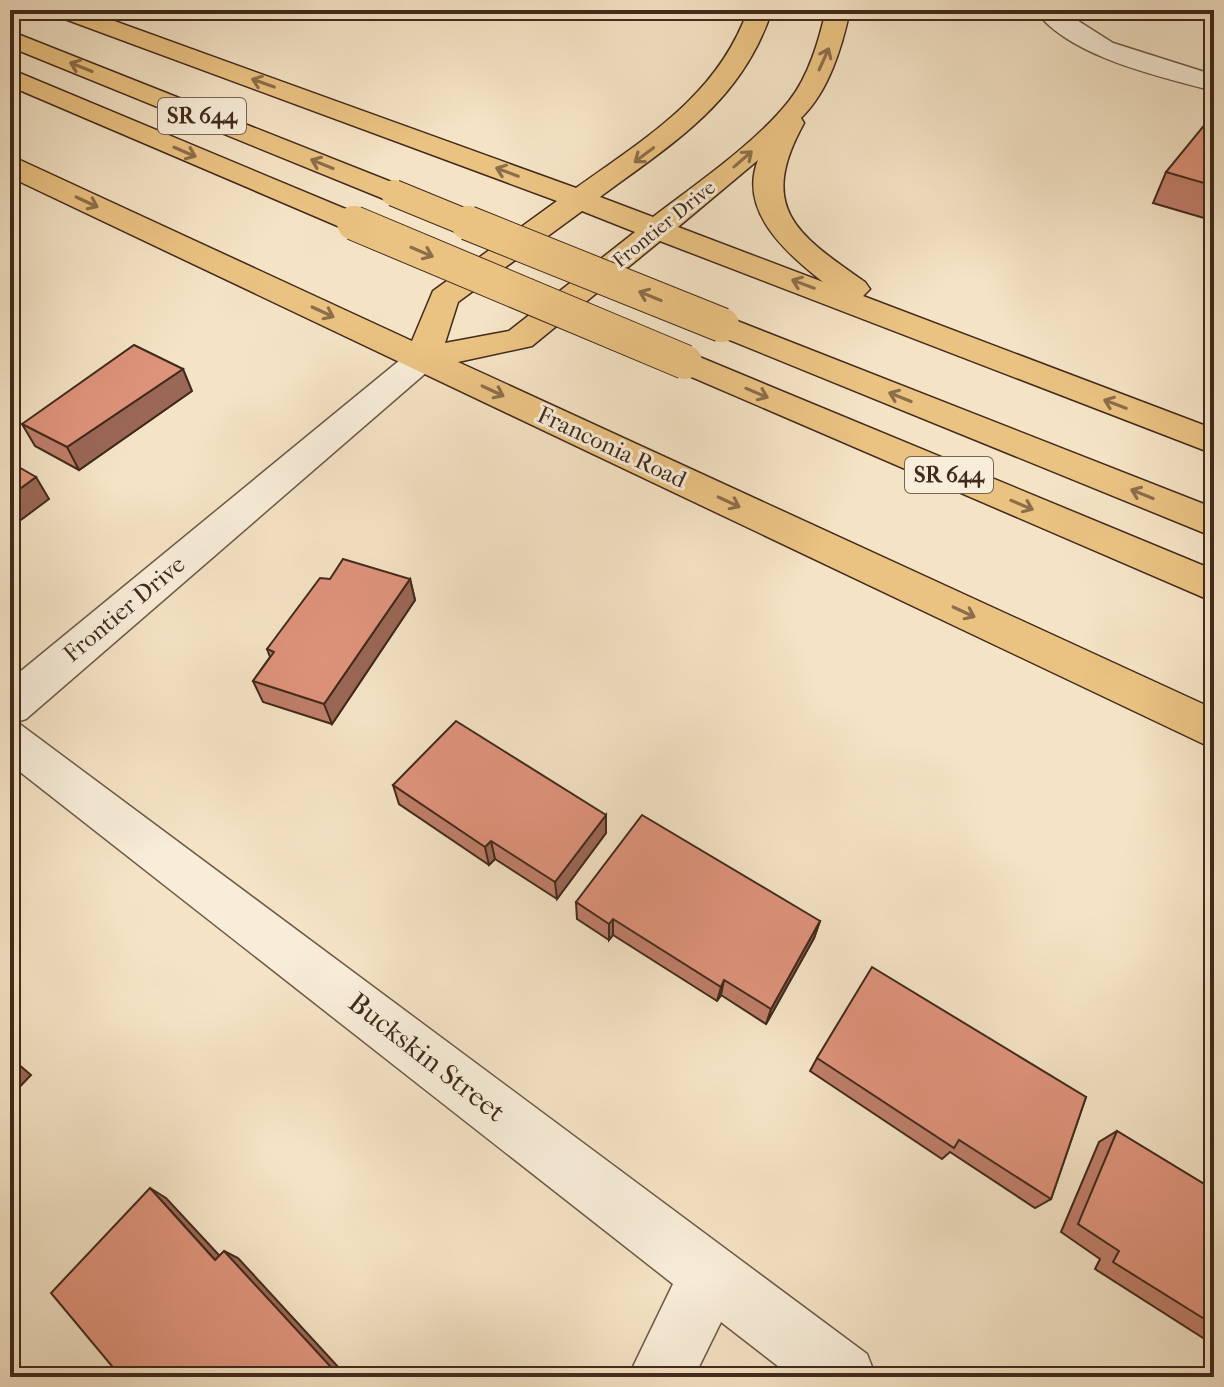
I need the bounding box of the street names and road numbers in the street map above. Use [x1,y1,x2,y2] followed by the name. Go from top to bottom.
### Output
[158,98,246,134] road number: SR 644
[608,176,720,272] street label: Frontier Drive
[533,400,692,494] street label: Franconia Road
[905,457,993,493] road number: SR 644
[58,550,191,668] street label: Frontier Drive
[342,986,512,1128] street label: Buckskin Street

